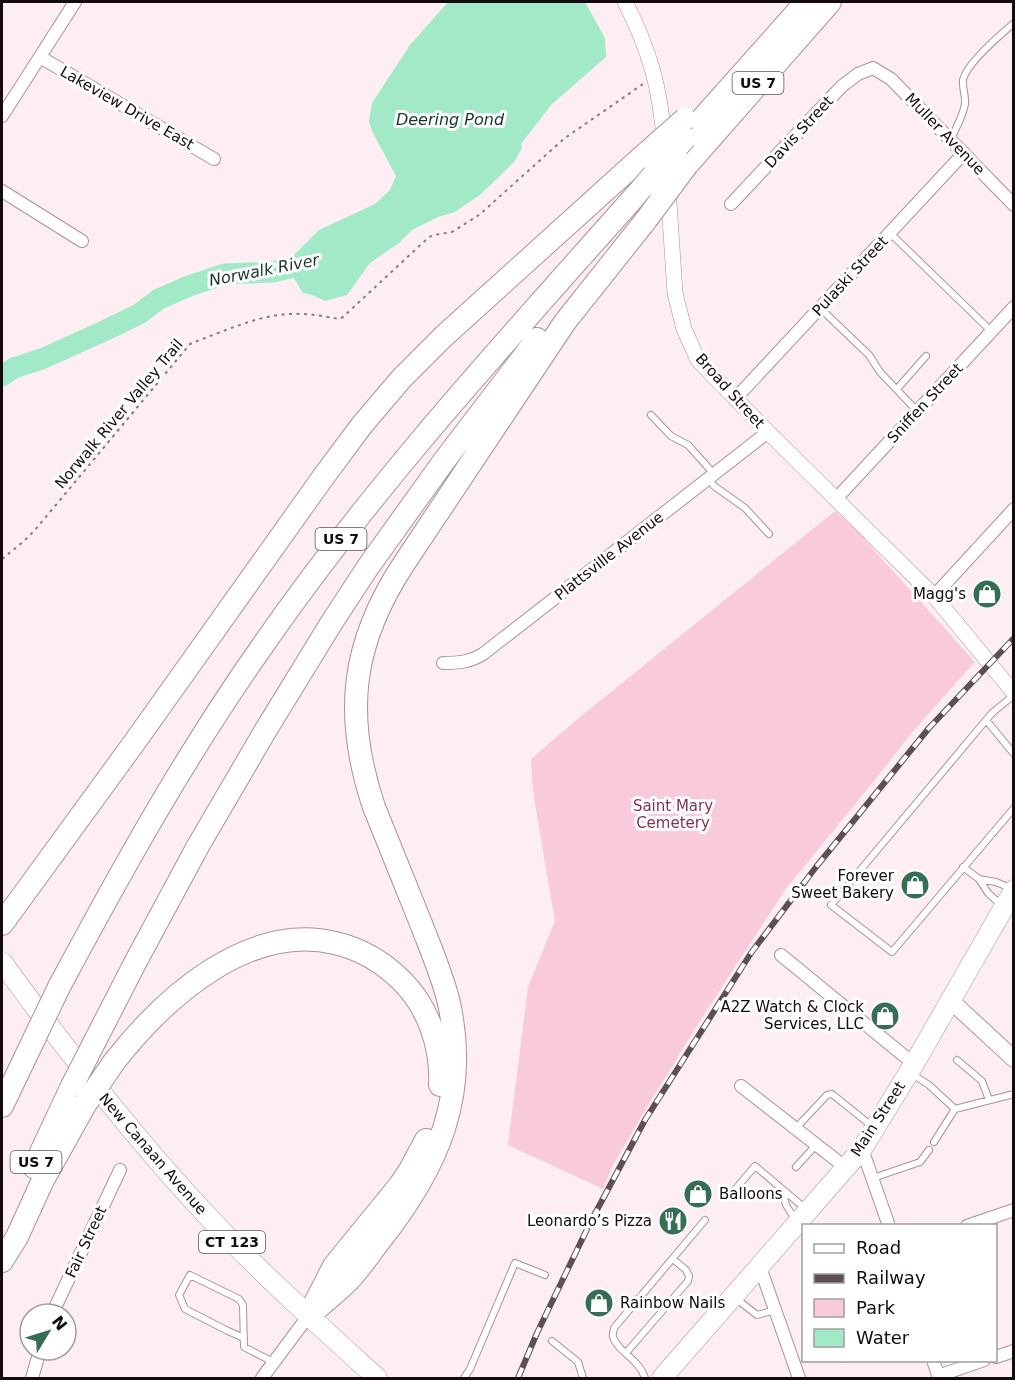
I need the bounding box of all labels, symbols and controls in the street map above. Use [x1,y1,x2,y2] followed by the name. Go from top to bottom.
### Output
[57,62,197,154] street label: Lakeview Drive East
[732,72,783,94] road number: US 7
[901,89,989,179] street label: Muller Avenue
[761,92,837,172] street label: Davis Street
[396,110,505,129] water label: Deering Pond
[808,232,892,320] street label: Pulaski Street
[207,250,322,290] water label: Norwalk River
[51,336,187,492] street label: Norwalk River Valley Trail
[692,350,768,432] street label: Broad Street
[883,359,967,447] street label: Sniffen Street
[551,508,667,604] street label: Plattsville Avenue
[316,528,366,550] road number: US 7
[971,578,1003,610] shop icon: Magg's
[913,585,966,603] place label: Magg's
[633,797,713,832] park label: Saint Mary Cemetery
[791,867,895,902] place label: Forever Sweet Bakery
[899,869,931,901] shop icon: Forever Sweet Bakery
[720,998,864,1033] place label: A2Z Watch & Clock Services, LLC
[869,1000,901,1032] shop icon: A2Z Watch & Clock Services, LLC
[847,1078,909,1160] street label: Main Street
[95,1090,211,1218] street label: New Canaan Avenue
[10,1151,62,1173] road number: US 7
[682,1178,714,1210] shop icon: Balloons
[719,1185,783,1203] place label: Balloons
[62,1203,111,1281] street label: Fair Street
[657,1205,689,1237] restaurant icon: Leonardo’s Pizza
[527,1212,652,1230] place label: Leonardo’s Pizza
[802,1224,997,1362] legend
[199,1231,265,1253] road number: CT 123
[856,1237,901,1258] text: Road
[856,1267,926,1288] text: Railway
[583,1287,615,1319] shop icon: Rainbow Nails
[620,1294,725,1312] place label: Rainbow Nails
[856,1297,895,1318] text: Park
[18,1302,78,1362] north arrow
[48,1312,71,1334] text: N
[856,1327,910,1348] text: Water

